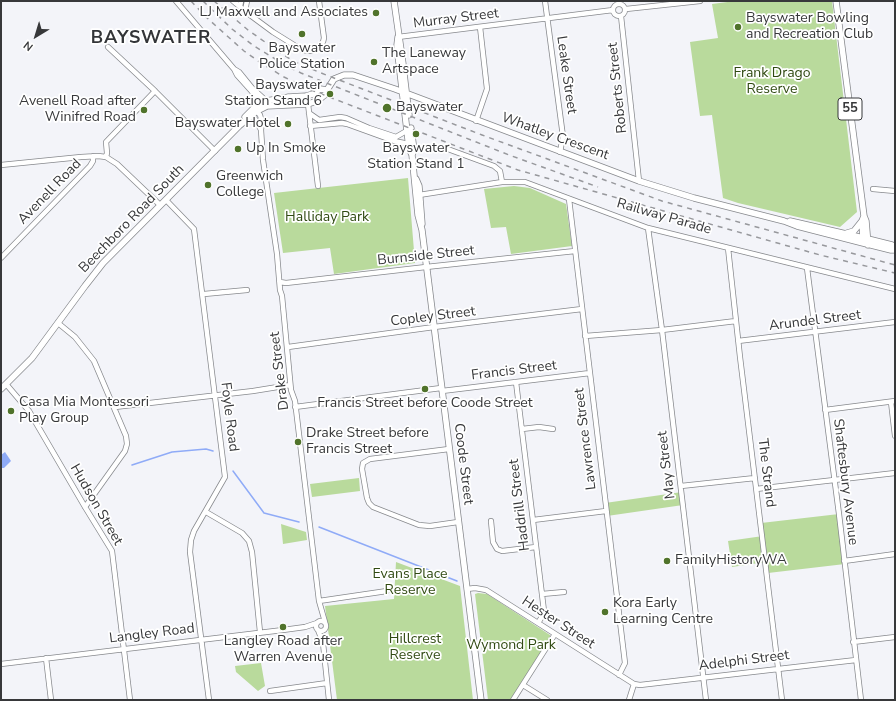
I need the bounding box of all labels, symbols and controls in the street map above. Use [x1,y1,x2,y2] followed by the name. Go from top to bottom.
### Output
[199,5,368,21] place label: LJ Maxwell and Associates
[412,5,500,33] street label: Murray Street
[371,8,381,18] marker: LJ Maxwell and Associates
[746,11,873,44] place label: Bayswater Bowling and Recreation Club
[16,16,56,56] north arrow
[733,22,743,32] marker: Bayswater Bowling and Recreation Club
[91,28,211,50] district label: BAYSWATER
[297,29,307,39] marker: Bayswater Police Station
[552,35,580,115] street label: Leake Street
[20,37,36,54] text: N
[259,41,345,74] place label: Bayswater Police Station
[605,42,631,134] street label: Roberts Street
[382,46,466,78] place label: The Laneway Artspace
[369,57,379,67] marker: The Laneway Artspace
[733,66,811,98] park label: Frank Drago Reserve
[225,78,322,110] place label: Bayswater Station Stand 6
[325,89,335,99] marker: Bayswater Station Stand 6
[19,94,136,126] place label: Avenell Road after Winifred Road
[838,98,862,120] road number: 55
[396,100,463,116] place label: Bayswater
[381,102,393,114] marker: Bayswater
[139,105,149,115] marker: Avenell Road after Winifred Road
[499,110,611,164] street label: Whatley Crescent
[175,116,280,132] place label: Bayswater Hotel
[283,119,293,129] marker: Bayswater Hotel
[411,129,421,139] marker: Bayswater Station Stand 1
[246,141,326,157] place label: Up In Smoke
[367,141,465,174] place label: Bayswater Station Stand 1
[233,144,243,154] marker: Up In Smoke
[15,156,85,228] street label: Avenell Road
[76,161,188,277] street label: Beechboro Road South
[216,169,283,202] place label: Greenwich College
[203,180,213,190] marker: Greenwich College
[615,195,713,239] street label: Railway Parade
[285,210,369,226] park label: Halliday Park
[377,243,475,269] street label: Burnside Street
[390,303,476,331] street label: Copley Street
[768,307,862,335] street label: Arundel Street
[267,331,293,411] street label: Drake Street
[470,357,558,385] street label: Francis Street
[216,381,242,453] street label: Foyle Road
[420,384,430,394] marker: Francis Street before Coode Street
[571,387,601,491] street label: Lawrence Street
[19,395,149,428] place label: Casa Mia Montessori Play Group
[317,396,533,412] place label: Francis Street before Coode Street
[6,406,16,416] marker: Casa Mia Montessori Play Group
[829,418,861,546] street label: Shaftesbury Avenue
[450,422,476,506] street label: Coode Street
[306,426,429,458] place label: Drake Street before Francis Street
[655,430,679,500] street label: May Street
[293,437,303,447] marker: Drake Street before Francis Street
[753,438,779,508] street label: The Strand
[506,458,534,552] street label: Haddrill Street
[66,461,126,549] street label: Hudson Street
[675,553,787,569] place label: FamilyHistoryWA
[662,556,672,566] marker: FamilyHistoryWA
[372,567,448,600] park label: Evans Place Reserve
[518,593,598,653] street label: Hester Street
[613,596,713,628] place label: Kora Early Learning Centre
[600,607,610,617] marker: Kora Early Learning Centre
[108,620,196,648] street label: Langley Road
[278,622,288,632] marker: Langley Road after Warren Avenue
[389,632,441,664] park label: Hillcrest Reserve
[224,634,342,666] place label: Langley Road after Warren Avenue
[466,638,556,654] park label: Wymond Park
[698,647,790,675] street label: Adelphi Street

